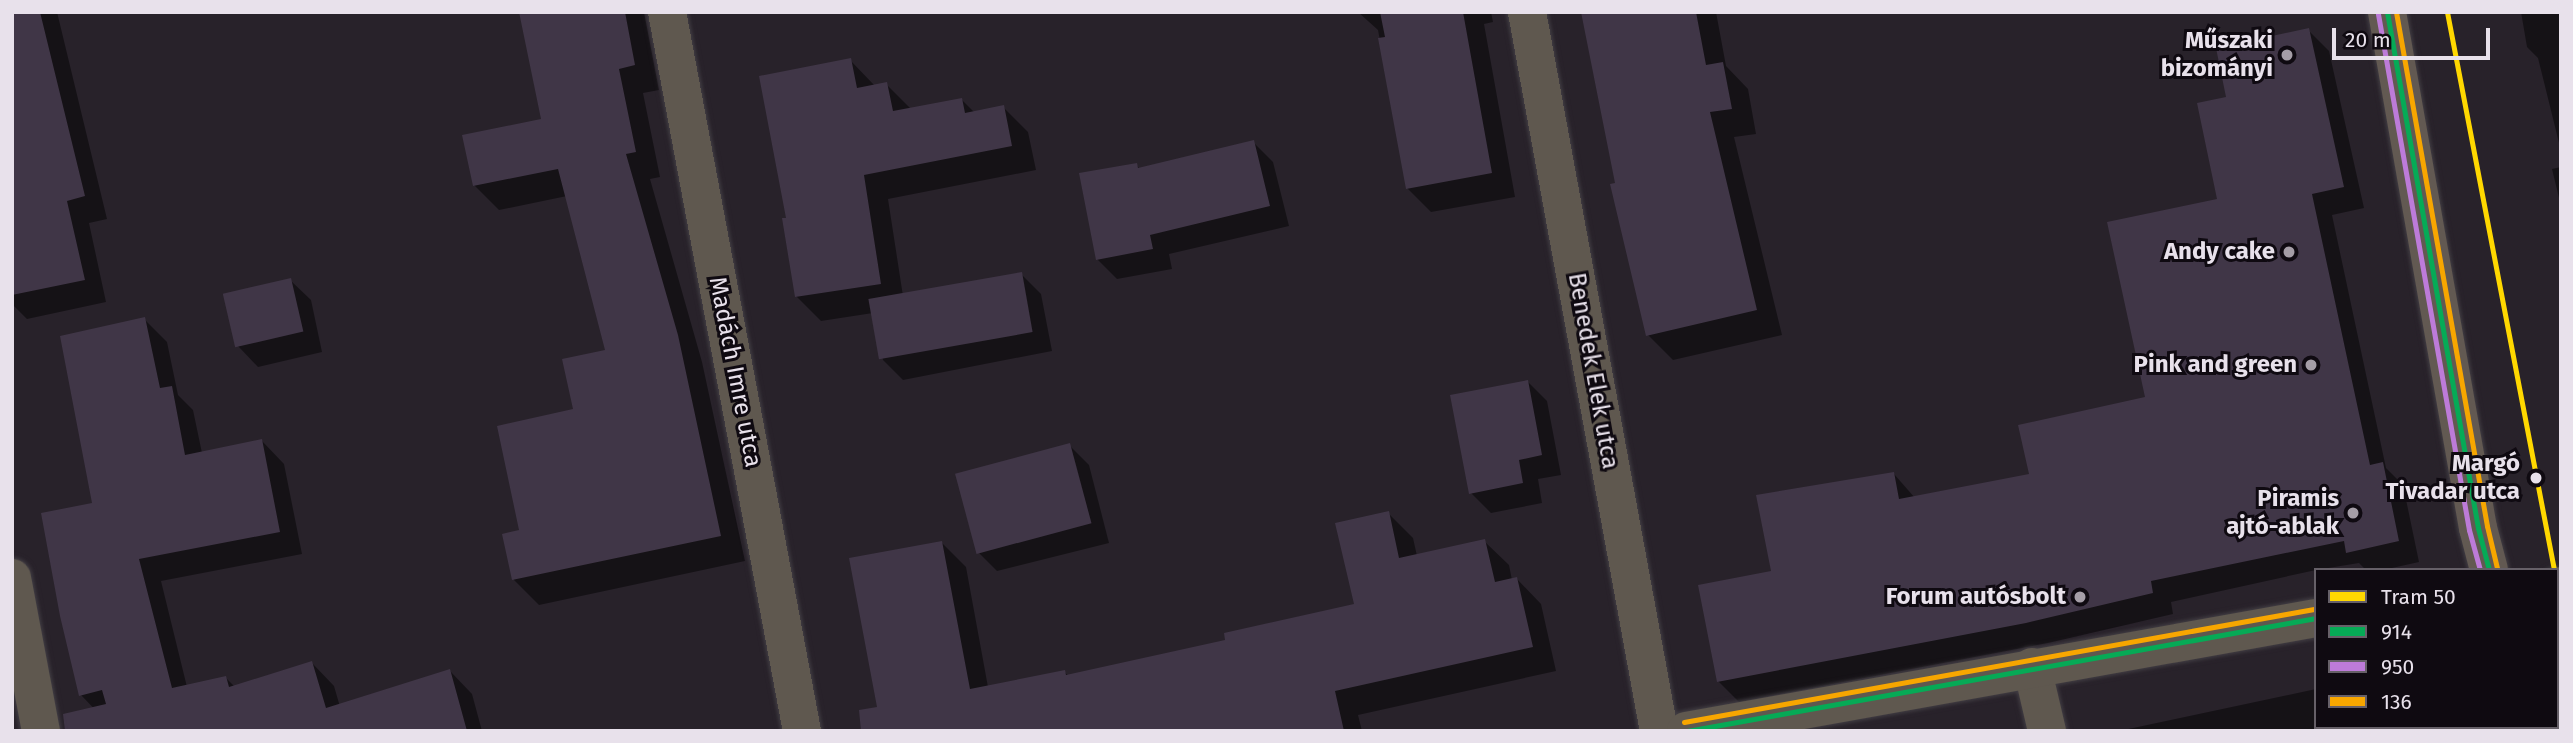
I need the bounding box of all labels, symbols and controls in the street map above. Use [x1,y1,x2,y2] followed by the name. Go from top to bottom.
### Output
[2335,14,2492,58] scale bar
[2161,27,2273,83] place label: Műszaki bizományi
[2345,27,2391,53] text: 20 m
[2279,47,2295,63] marker: Műszaki bizományi
[2164,238,2275,266] place label: Andy cake
[2281,244,2297,260] marker: Andy cake
[1562,271,1624,471] street label: Benedek Elek utca
[702,274,768,470] street label: Madách Imre utca
[2133,351,2297,379] place label: Pink and green
[2303,357,2319,373] marker: Pink and green
[2386,450,2520,506] place label: Margó Tivadar utca
[2526,468,2546,488] marker: Margó Tivadar utca
[2226,485,2339,541] place label: Piramis ajtó-ablak
[2345,505,2361,521] marker: Piramis ajtó-ablak
[2314,568,2559,729] legend
[1886,583,2066,611] place label: Forum autósbolt
[2381,584,2456,610] text: Tram 50
[2072,589,2088,605] marker: Forum autósbolt
[2381,619,2412,645] text: 914
[2381,654,2414,680] text: 950
[2381,689,2412,715] text: 136

